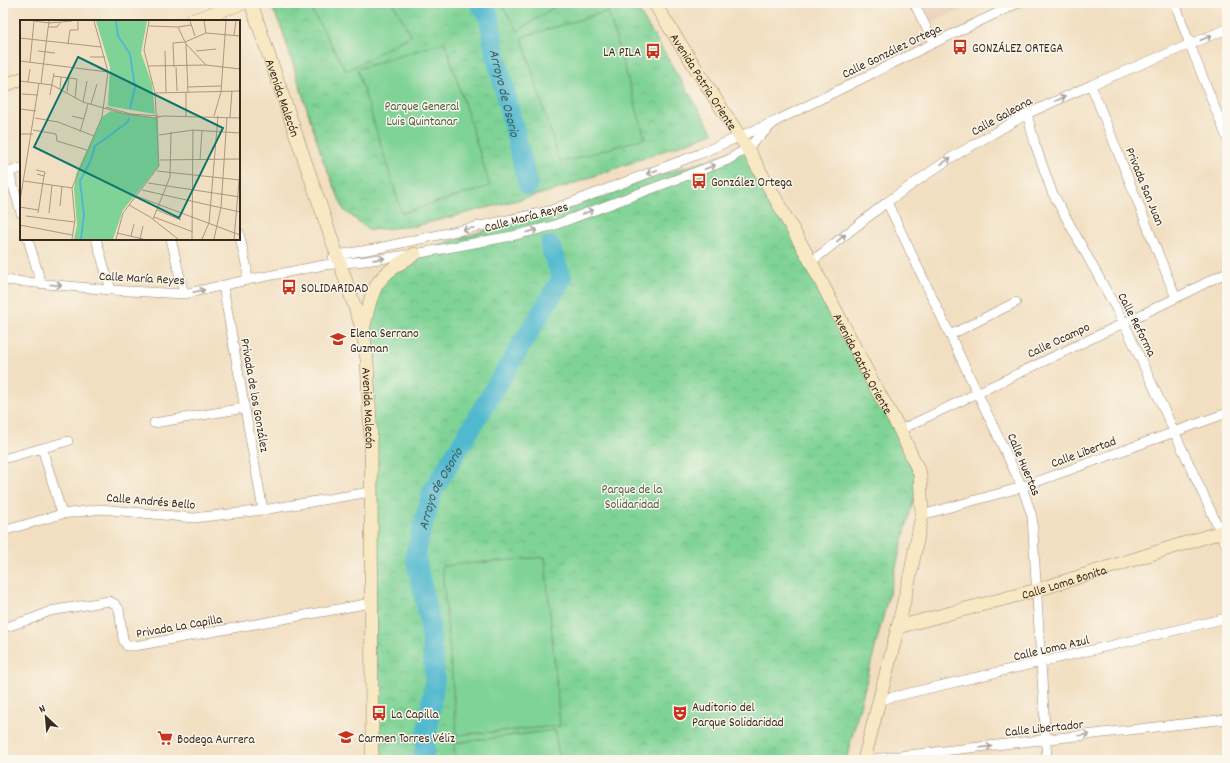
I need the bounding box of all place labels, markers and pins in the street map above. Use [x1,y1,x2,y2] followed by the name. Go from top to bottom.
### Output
[951,38,969,56] bus stop icon: GONZÁLEZ ORTEGA
[972,40,1063,59] place label: GONZÁLEZ ORTEGA
[644,42,662,60] bus stop icon: LA PILA
[603,44,641,63] place label: LA PILA
[690,172,708,190] bus stop icon: González Ortega
[711,174,793,193] place label: González Ortega
[280,278,298,296] bus stop icon: SOLIDARIDAD
[301,280,369,299] place label: SOLIDARIDAD
[350,325,419,359] place label: Elena Serrano Guzman
[329,330,347,348] school or university icon: Elena Serrano Guzman
[692,699,784,733] place label: Auditorio del Parque Solidaridad
[370,704,388,722] bus stop icon: La Capilla
[671,704,689,722] theatre icon: Auditorio del Parque Solidaridad
[391,706,439,725] place label: La Capilla
[337,728,355,746] school or university icon: Carmen Torres Véliz
[156,729,174,747] supermarket icon: Bodega Aurrera
[358,730,455,749] place label: Carmen Torres Véliz
[177,731,255,750] place label: Bodega Aurrera

